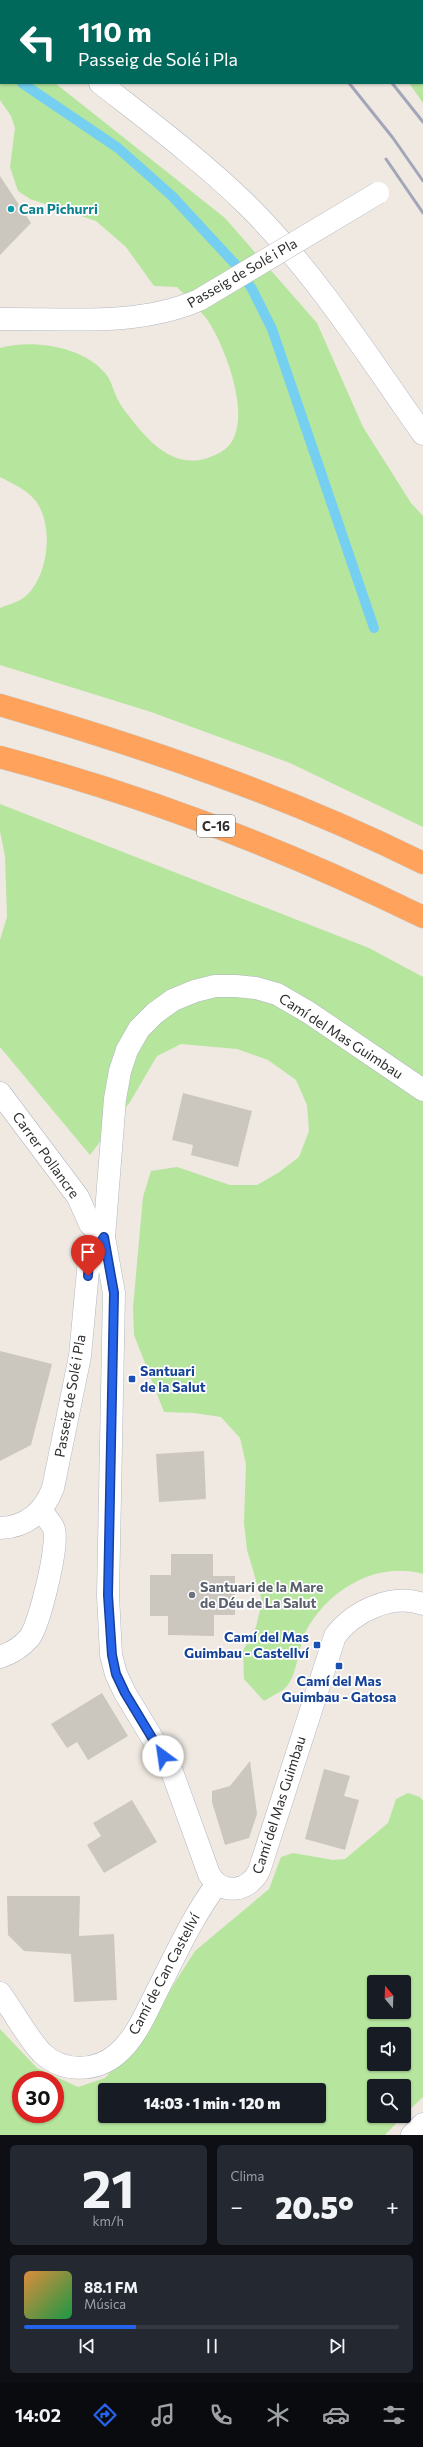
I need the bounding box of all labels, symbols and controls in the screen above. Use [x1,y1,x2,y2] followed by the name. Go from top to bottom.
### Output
[78,14,152,48] text: 110 m
[12,16,64,68] icon: left
[78,48,238,70] text: Passeig de Solé i Pla
[19,200,98,217] place label: Can Pichurri
[6,204,16,214] marker: Can Pichurri
[184,234,300,311] street label: Passeig de Solé i Pla
[197,815,235,837] road number: C-16
[276,989,406,1082] street label: Camí del Mas Guimbau
[9,1108,83,1201] street label: Carrer Pollancre
[71,1235,105,1276] pin
[77,1241,99,1263] icon: arrive
[50,1333,89,1459] street label: Passeig de Solé i Pla
[140,1362,206,1395] place label: Santuari de la Salut
[127,1374,137,1384] marker: Santuari de la Salut
[200,1578,323,1611] place label: Santuari de la Mare de Déu de La Salut
[187,1590,197,1600] marker: Santuari de la Mare de Déu de La Salut
[184,1628,310,1661] place label: Camí del Mas Guimbau - Castellví
[312,1640,322,1650] marker: Camí del Mas Guimbau - Castellví
[334,1661,344,1671] marker: Camí del Mas Guimbau - Gatosa
[282,1672,396,1705] place label: Camí del Mas Guimbau - Gatosa
[248,1734,309,1876] street label: Camí del Mas Guimbau
[142,1735,184,1777] position arrow
[124,1910,203,2038] street label: Camí de Can Castellví
[367,1975,411,2019] north arrow
[367,1975,411,2123] map controls
[367,2027,411,2071] button: sound
[12,2071,64,2123] speed limit sign: 30
[367,2079,411,2123] button: search
[144,2094,280,2112] text: 14:03 · 1 min · 120 m
[82,2155,135,2219] text: 21
[231,2168,264,2184] text: Clima
[275,2188,354,2225] text: 20.5°
[231,2193,243,2220] text: −
[386,2193,399,2220] text: +
[92,2213,124,2229] text: km/h
[84,2278,138,2296] text: 88.1 FM
[84,2296,126,2312] text: Música
[76,2335,98,2357] icon: previous
[201,2335,223,2357] icon: pause
[326,2335,348,2357] icon: next
[91,2401,119,2429] icon: directions
[149,2401,177,2429] icon: music
[207,2401,235,2429] icon: phone
[264,2401,292,2429] icon: climate
[322,2401,350,2429] icon: car
[380,2401,408,2429] icon: filters
[15,2404,61,2426] text: 14:02

